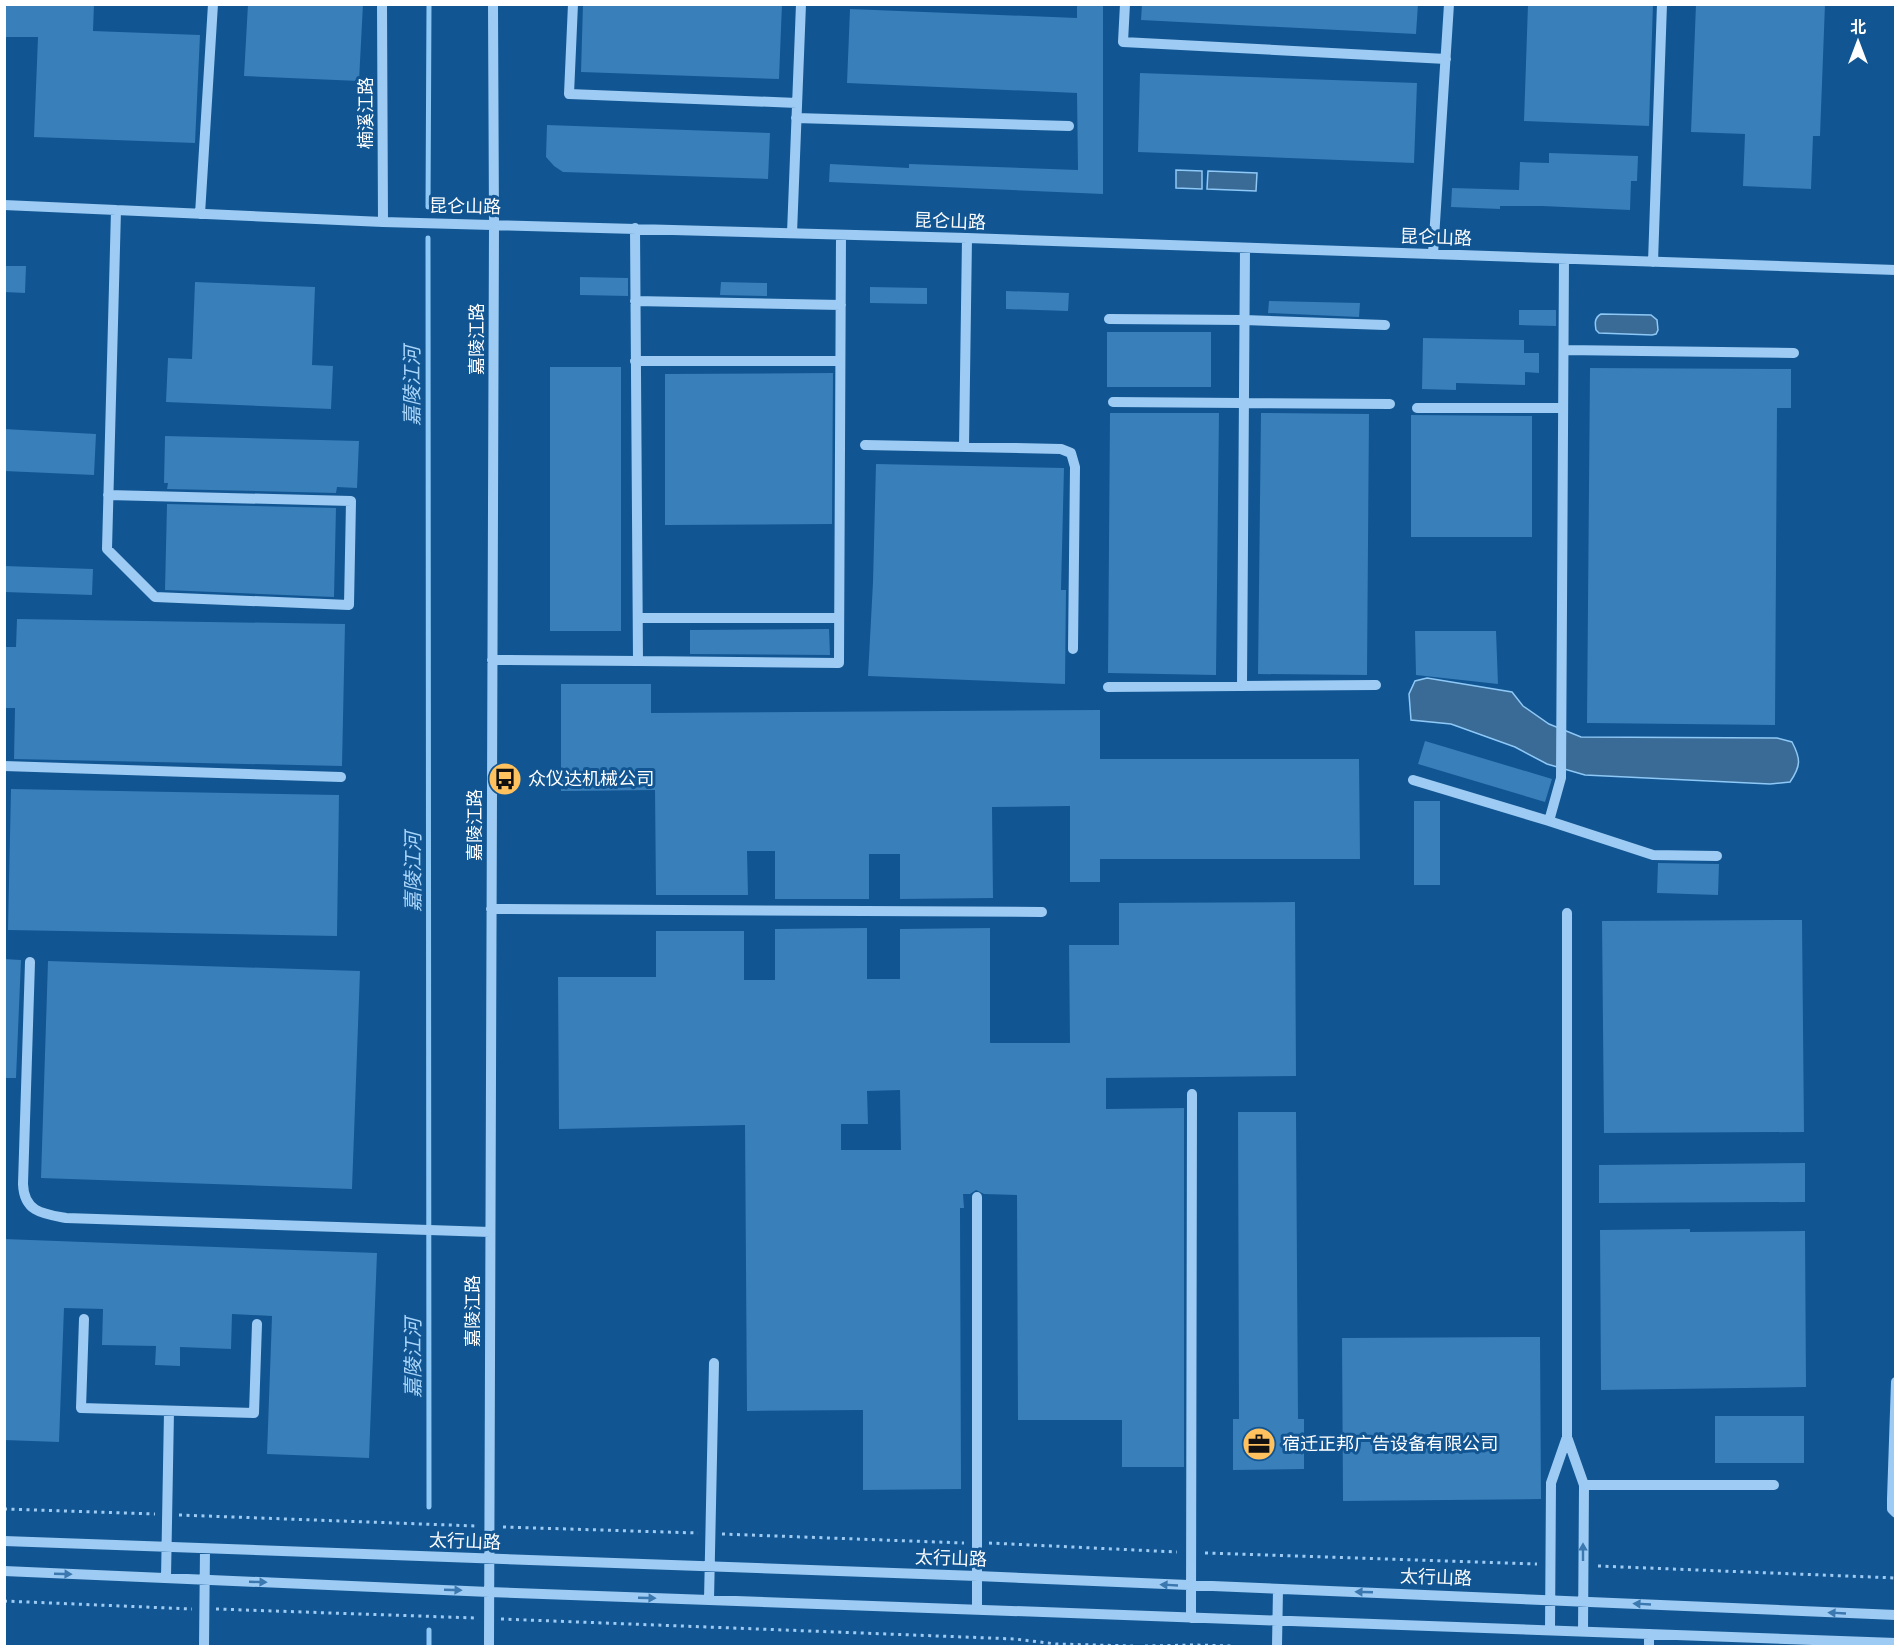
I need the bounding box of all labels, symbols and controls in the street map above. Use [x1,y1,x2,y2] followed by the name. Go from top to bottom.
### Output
[1828,12,1888,72] north arrow
[1850,19,1866,38] text: 北
[356,77,377,149] street label: 楠溪江路
[429,196,501,218] street label: 昆仑山路
[914,210,986,234] street label: 昆仑山路
[1400,226,1472,250] street label: 昆仑山路
[467,303,488,375] street label: 嘉陵江路
[401,342,425,426] water label: 嘉陵江河
[487,761,523,797] bus stop icon: 众仪达机械公司
[528,769,654,790] place label: 众仪达机械公司
[465,789,486,861] street label: 嘉陵江路
[402,828,426,912] water label: 嘉陵江河
[463,1275,484,1347] street label: 嘉陵江路
[402,1314,426,1398] water label: 嘉陵江河
[1241,1426,1277,1462] office icon: 宿迁正邦广告设备有限公司
[1282,1434,1498,1455] place label: 宿迁正邦广告设备有限公司
[429,1530,501,1554] street label: 太行山路
[1578,1543,1588,1562] one-way arrow
[915,1547,987,1571] street label: 太行山路
[1400,1566,1472,1590] street label: 太行山路
[53,1569,72,1578] one-way arrow
[248,1578,267,1587] one-way arrow
[1159,1580,1178,1590] one-way arrow
[443,1586,462,1595] one-way arrow
[1354,1588,1373,1597] one-way arrow
[638,1593,657,1602] one-way arrow
[1633,1599,1652,1608] one-way arrow
[1828,1609,1847,1618] one-way arrow

